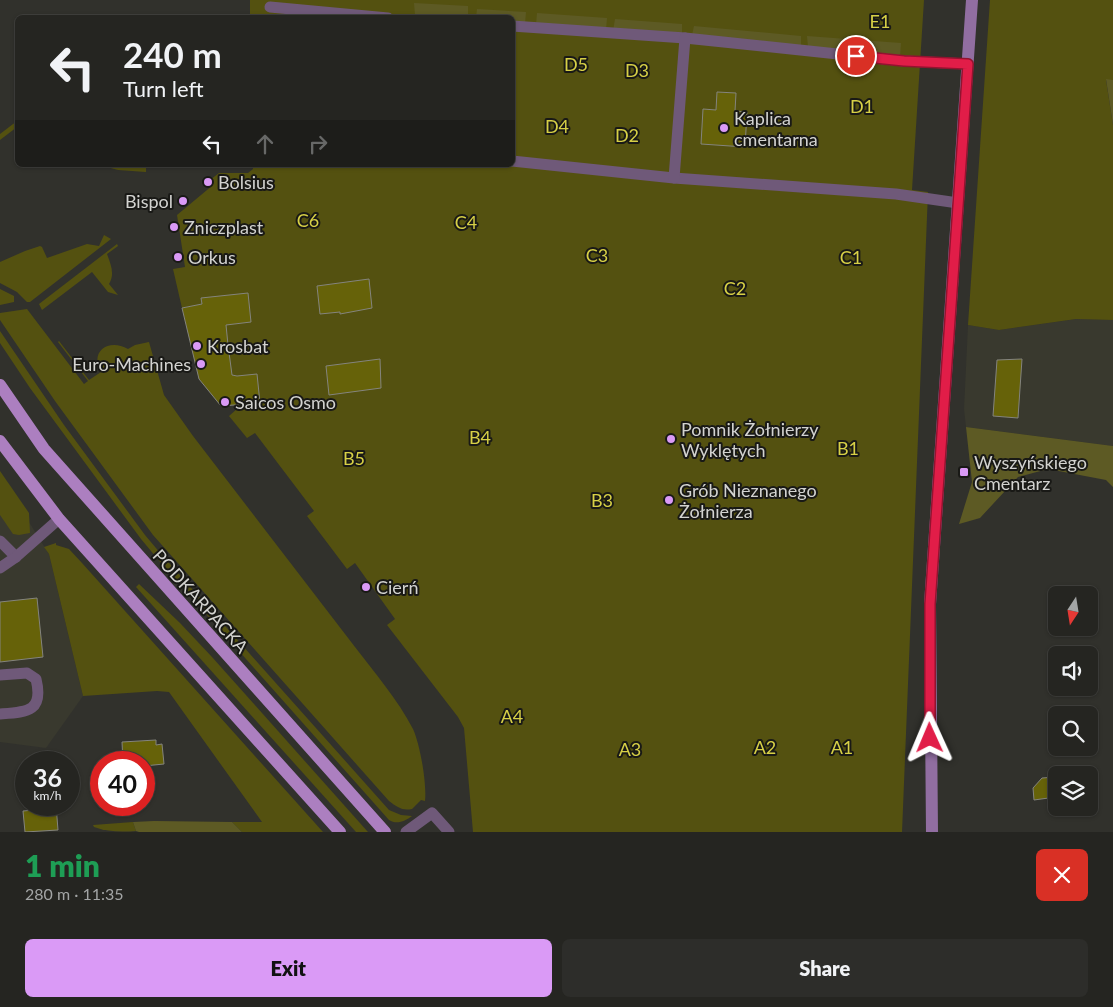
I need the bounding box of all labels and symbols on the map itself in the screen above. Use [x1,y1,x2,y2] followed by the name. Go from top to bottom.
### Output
[870,10,890,32] park label: E1
[835,35,877,77] pin
[564,53,588,75] park label: D5
[625,59,649,81] park label: D3
[850,95,874,117] park label: D1
[734,107,818,150] place label: Kaplica cmentarna
[545,115,569,137] park label: D4
[718,122,730,134] marker: Kaplica cmentarna
[615,124,639,146] park label: D2
[218,171,274,193] place label: Bolsius
[202,176,214,188] marker: Bolsius
[125,190,173,212] place label: Bispol
[177,195,189,207] marker: Bispol
[297,209,319,231] park label: C6
[455,211,477,233] park label: C4
[184,216,264,238] place label: Zniczplast
[168,221,180,233] marker: Zniczplast
[586,244,608,266] park label: C3
[188,246,236,268] place label: Orkus
[840,246,862,268] park label: C1
[172,251,184,263] marker: Orkus
[724,277,746,299] park label: C2
[207,335,269,357] place label: Krosbat
[191,340,203,352] marker: Krosbat
[72,353,191,375] place label: Euro-Machines
[195,358,207,370] marker: Euro-Machines
[235,391,336,413] place label: Saicos Osmo
[219,396,231,408] marker: Saicos Osmo
[681,418,819,461] place label: Pomnik Żołnierzy Wyklętych
[469,426,491,448] park label: B4
[665,433,677,445] marker: Pomnik Żołnierzy Wyklętych
[837,437,859,459] park label: B1
[343,447,365,469] park label: B5
[974,451,1087,494] place label: Wyszyńskiego Cmentarz
[958,466,970,478] marker: Wyszyńskiego Cmentarz
[679,479,817,522] place label: Grób Nieznanego Żołnierza
[591,489,613,511] park label: B3
[663,494,675,506] marker: Grób Nieznanego Żołnierza
[149,545,254,658] street label: PODKARPACKA
[376,576,418,598] place label: Cierń
[360,581,372,593] marker: Cierń
[1048,586,1098,636] north arrow
[501,705,523,727] park label: A4
[903,711,955,763] position arrow
[754,736,776,758] park label: A2
[831,736,853,758] park label: A1
[619,738,641,760] park label: A3
[90,751,155,816] speed limit sign: 40

